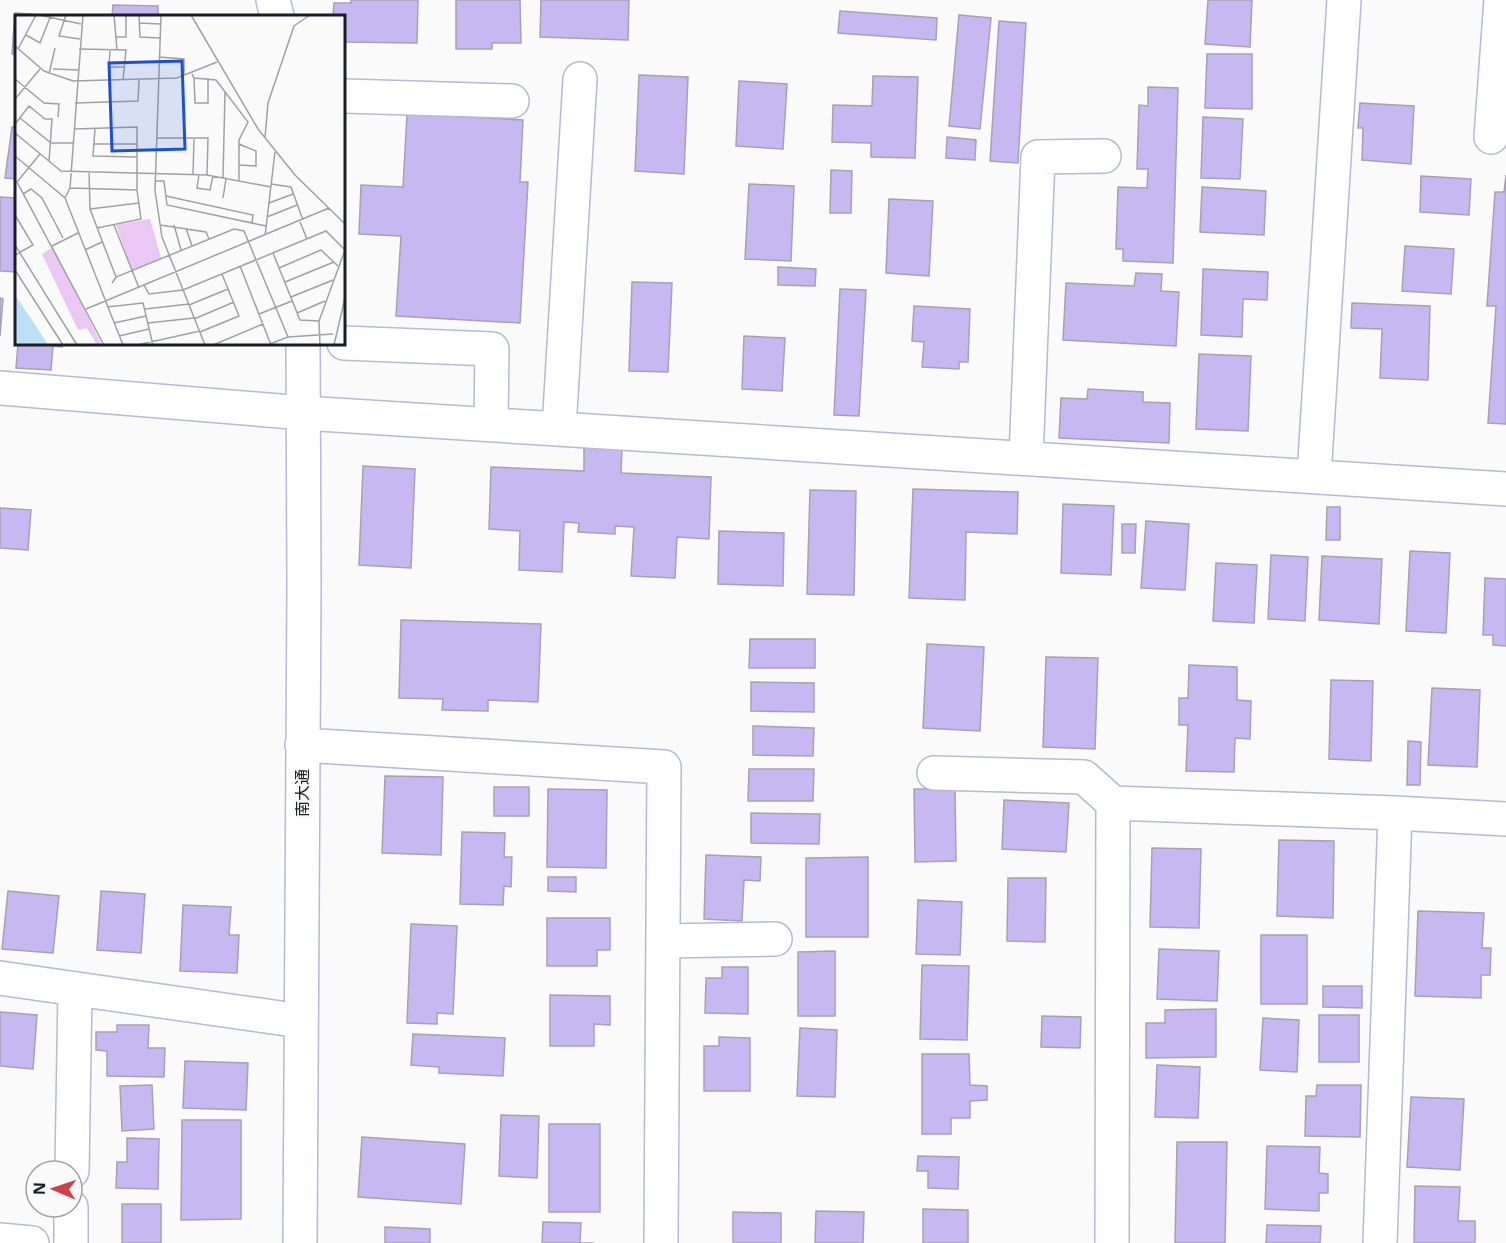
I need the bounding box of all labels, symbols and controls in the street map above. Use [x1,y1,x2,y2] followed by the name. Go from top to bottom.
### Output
[15,15,345,345] inset map
[291,769,313,817] street label: 南大通
[24,1159,84,1219] north arrow
[28,1182,50,1195] text: N

